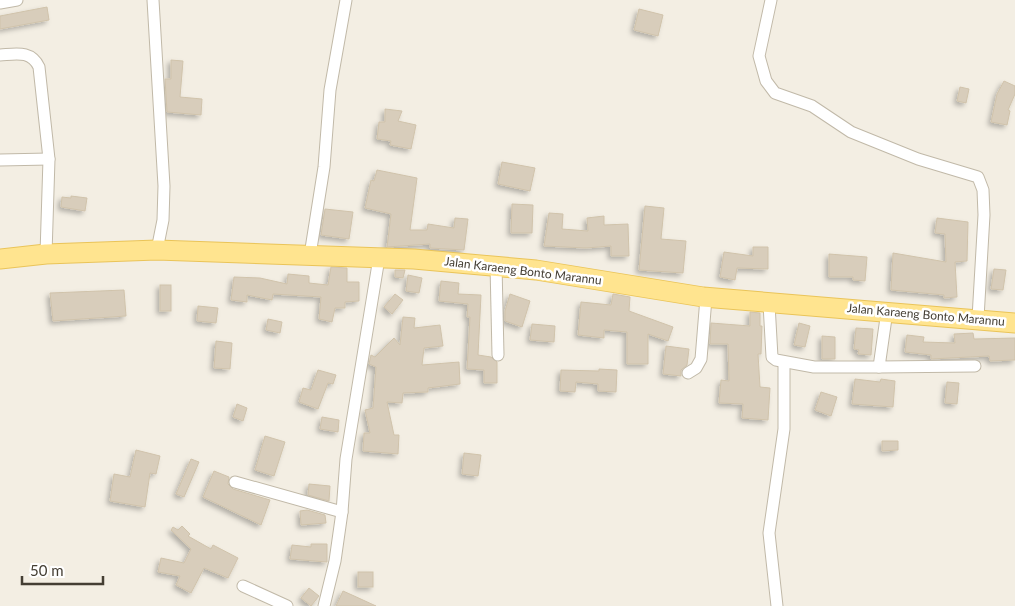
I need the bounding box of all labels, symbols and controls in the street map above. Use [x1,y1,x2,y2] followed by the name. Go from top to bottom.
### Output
[444,253,603,288] street label: Jalan Karaeng Bonto Marannu
[847,300,1006,329] street label: Jalan Karaeng Bonto Marannu
[22,554,104,586] scale bar
[30,561,64,579] text: 50 m

